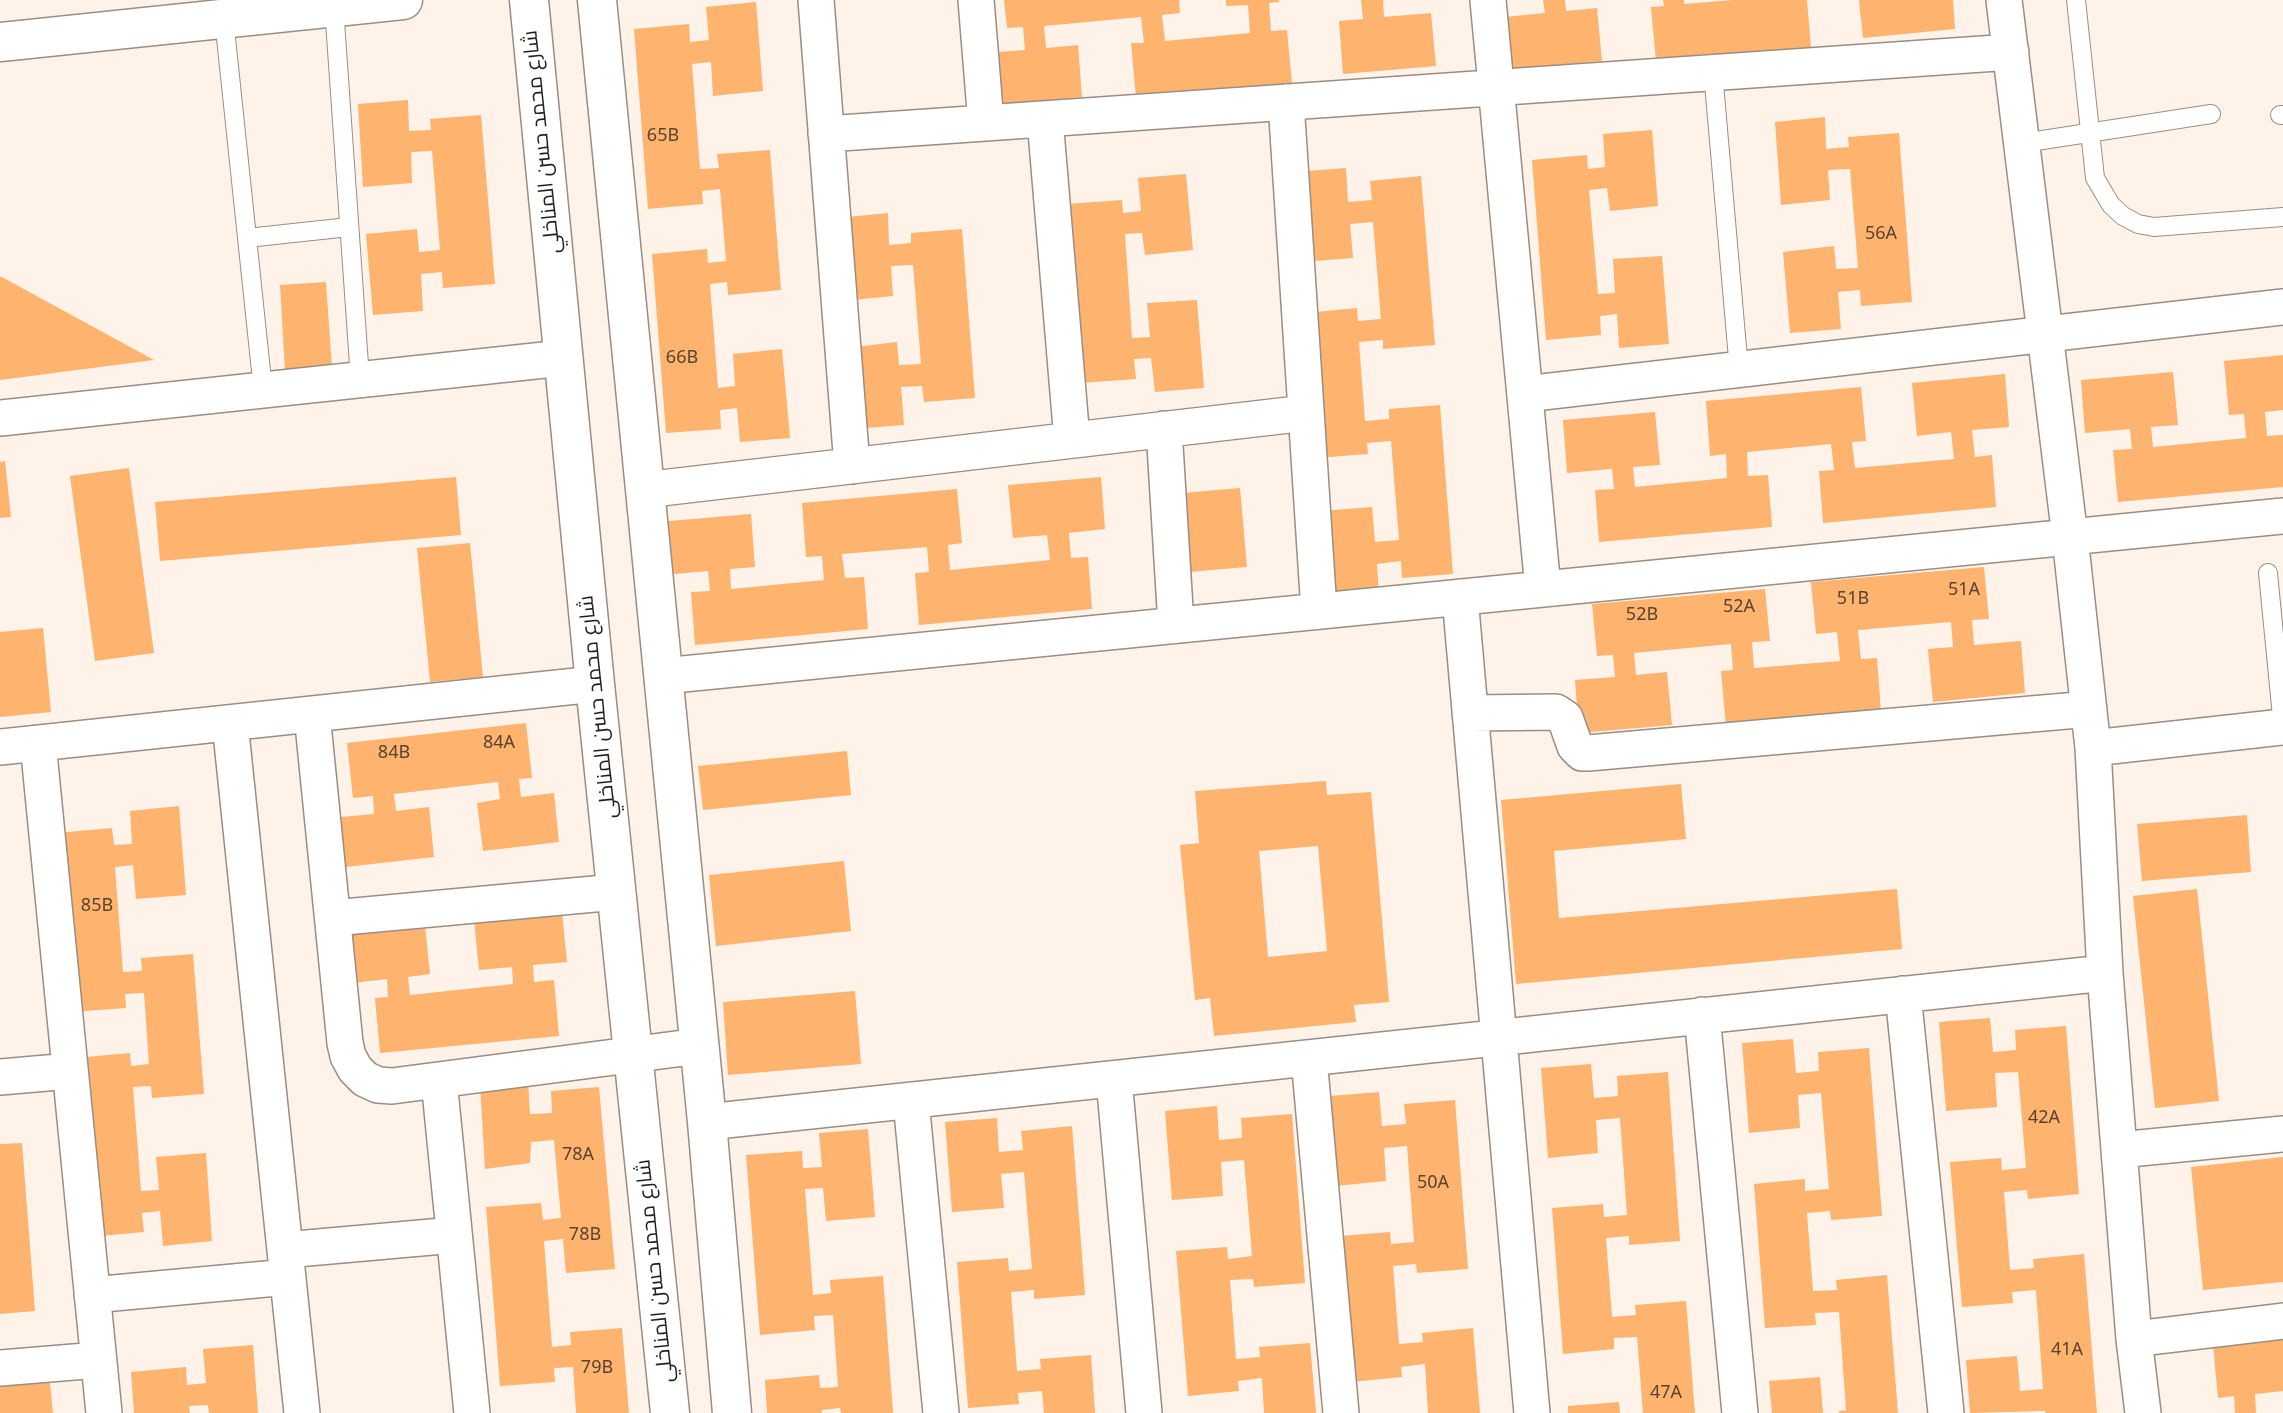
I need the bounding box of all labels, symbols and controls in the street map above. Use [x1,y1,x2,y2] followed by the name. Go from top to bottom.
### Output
[518,29,566,255] street label: شارع محمد حسن المناخلي
[647,125,679,147] house number: 65B
[1865,223,1897,245] house number: 56A
[666,347,698,369] house number: 66B
[1948,579,1980,601] house number: 51A
[1837,588,1869,610] house number: 51B
[574,594,622,820] street label: شارع محمد حسن المناخلي
[1723,596,1755,618] house number: 52A
[1626,604,1658,626] house number: 52B
[483,732,515,754] house number: 84A
[378,742,410,764] house number: 84B
[81,895,113,917] house number: 85B
[2028,1107,2060,1129] house number: 42A
[562,1144,594,1166] house number: 78A
[631,1158,679,1384] street label: شارع محمد حسن المناخلي
[1417,1172,1449,1194] house number: 50A
[569,1224,601,1246] house number: 78B
[2051,1339,2083,1361] house number: 41A
[581,1357,613,1379] house number: 79B
[1650,1382,1682,1404] house number: 47A

